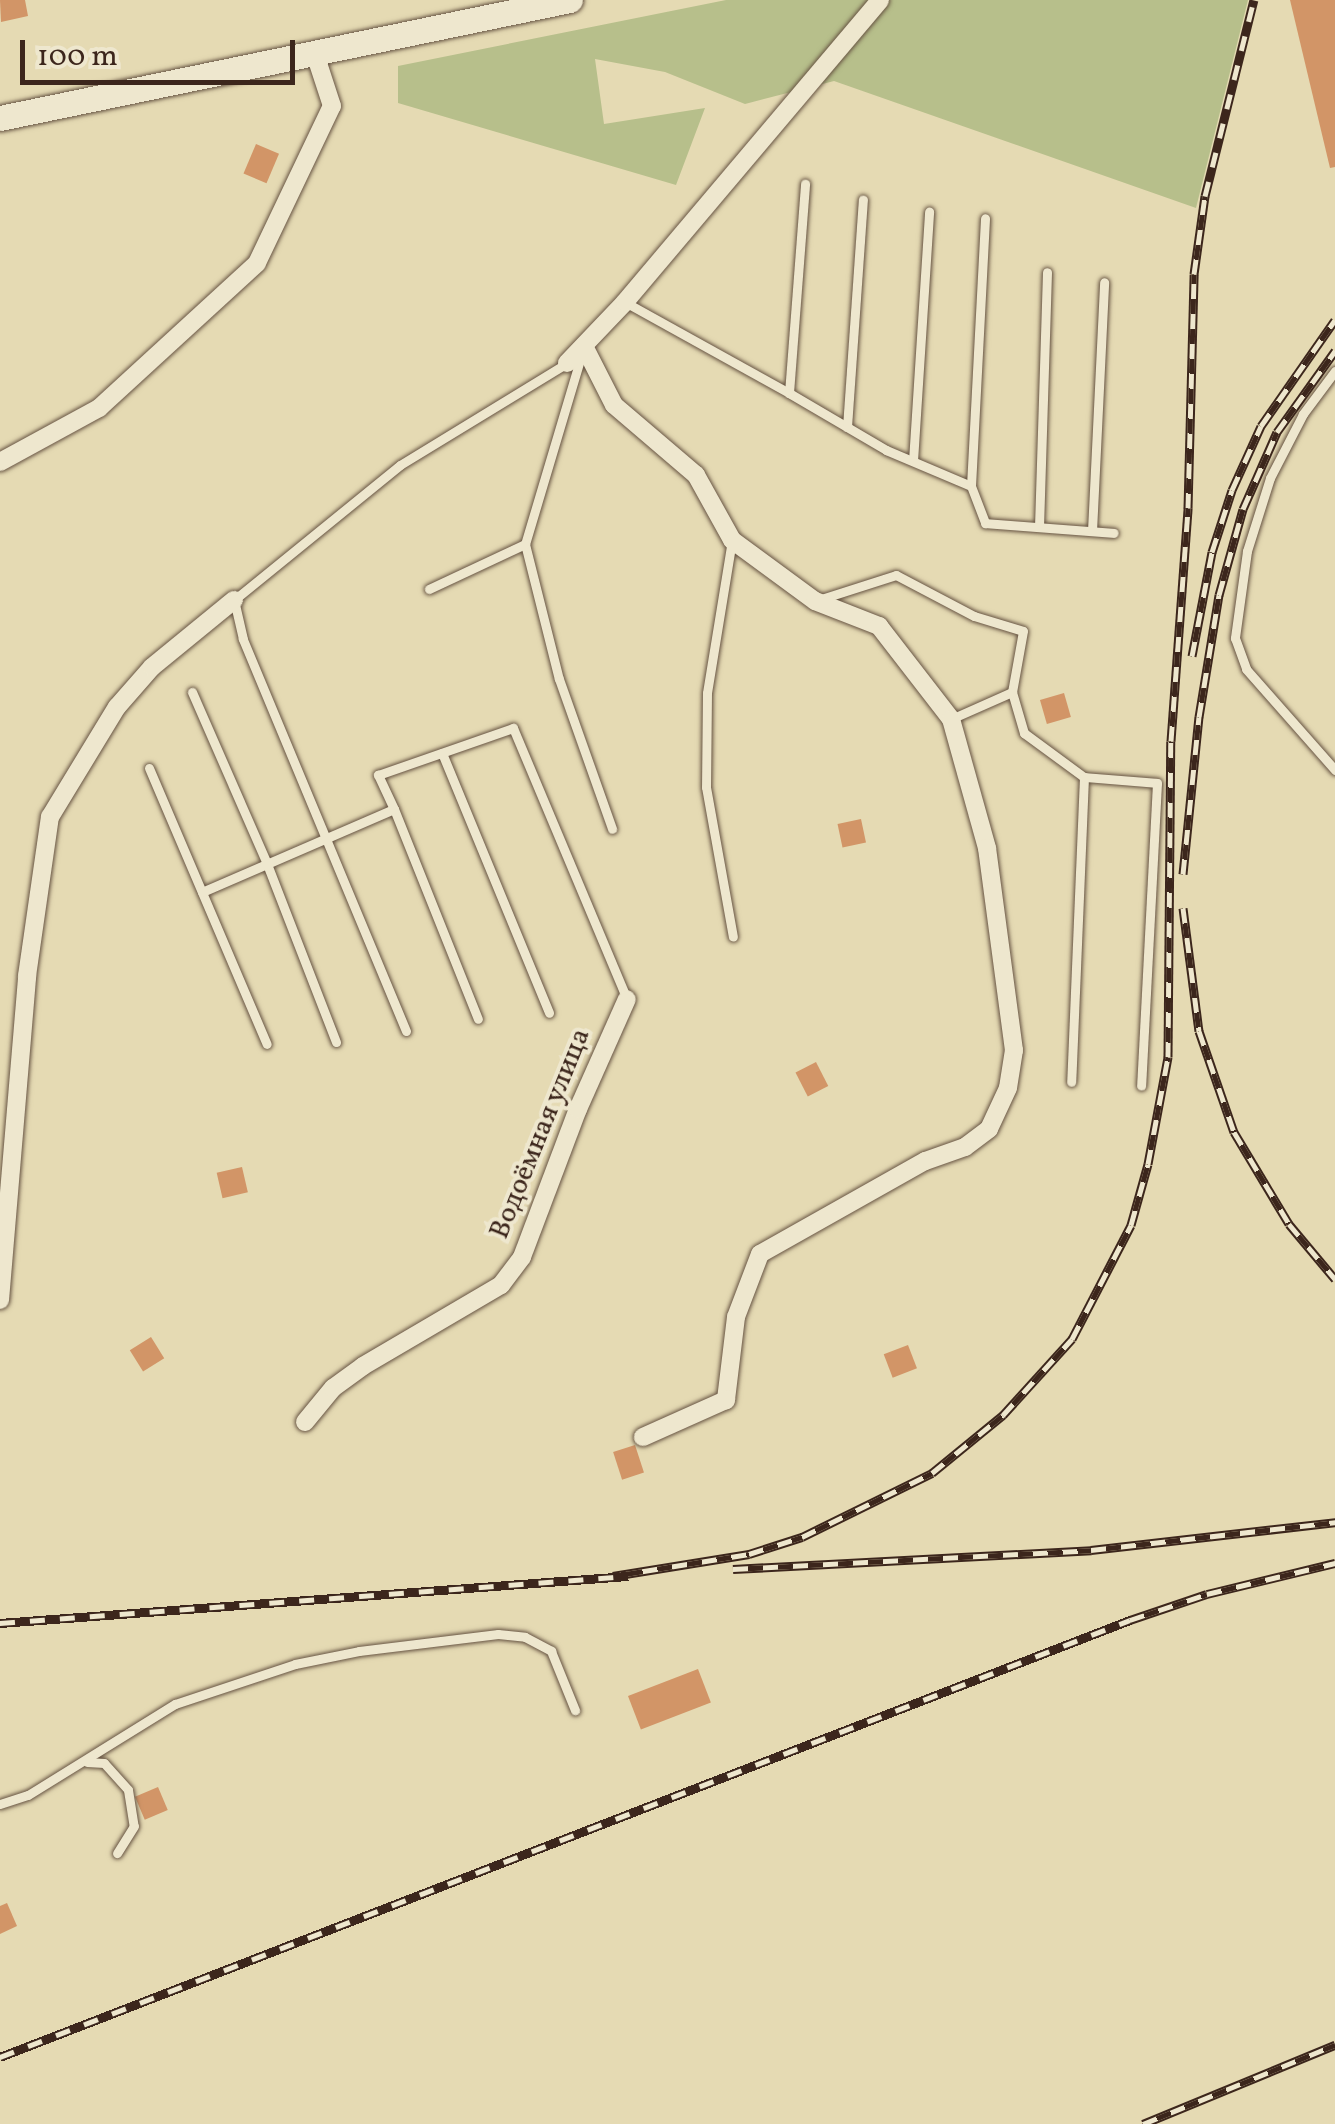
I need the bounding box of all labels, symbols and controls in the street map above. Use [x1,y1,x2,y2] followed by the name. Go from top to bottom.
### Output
[25,20,300,82] scale bar
[37,36,118,78] text: 100 m
[483,1024,599,1244] street label: Водоёмная улица

